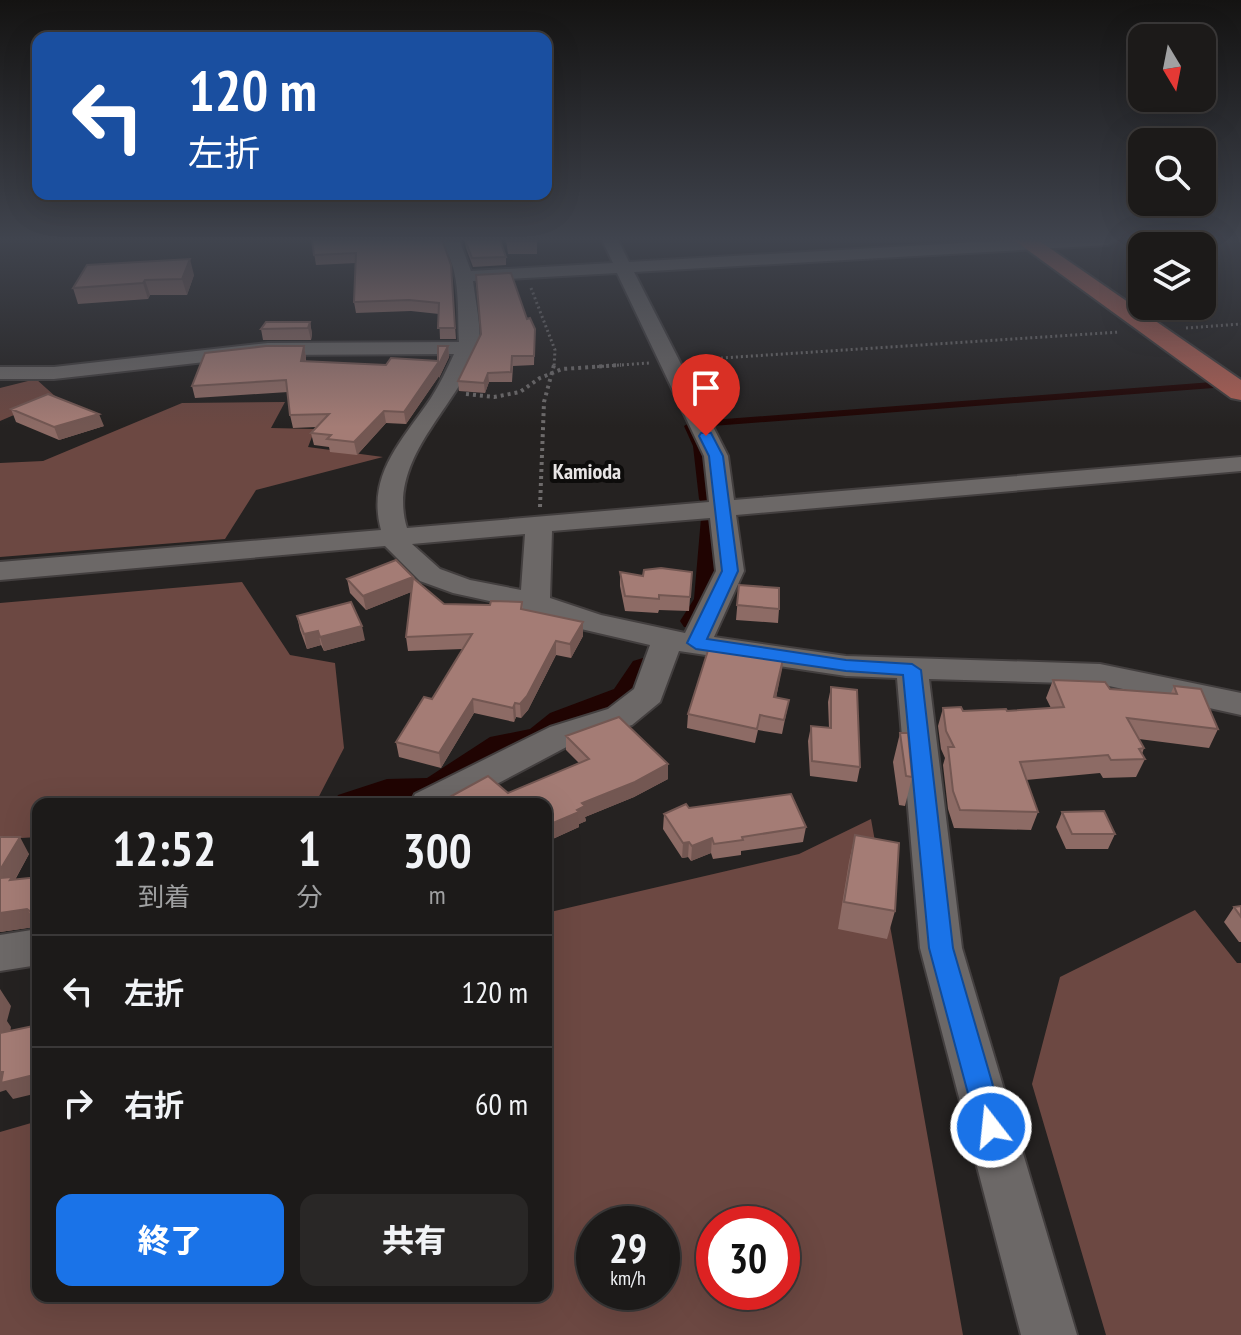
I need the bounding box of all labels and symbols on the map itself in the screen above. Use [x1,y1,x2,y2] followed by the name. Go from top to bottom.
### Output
[1128,24,1216,112] north arrow
[672,354,740,436] pin
[553,457,621,485] district label: Kamioda
[949,1085,1033,1169] position arrow
[696,1206,800,1310] speed limit sign: 30

